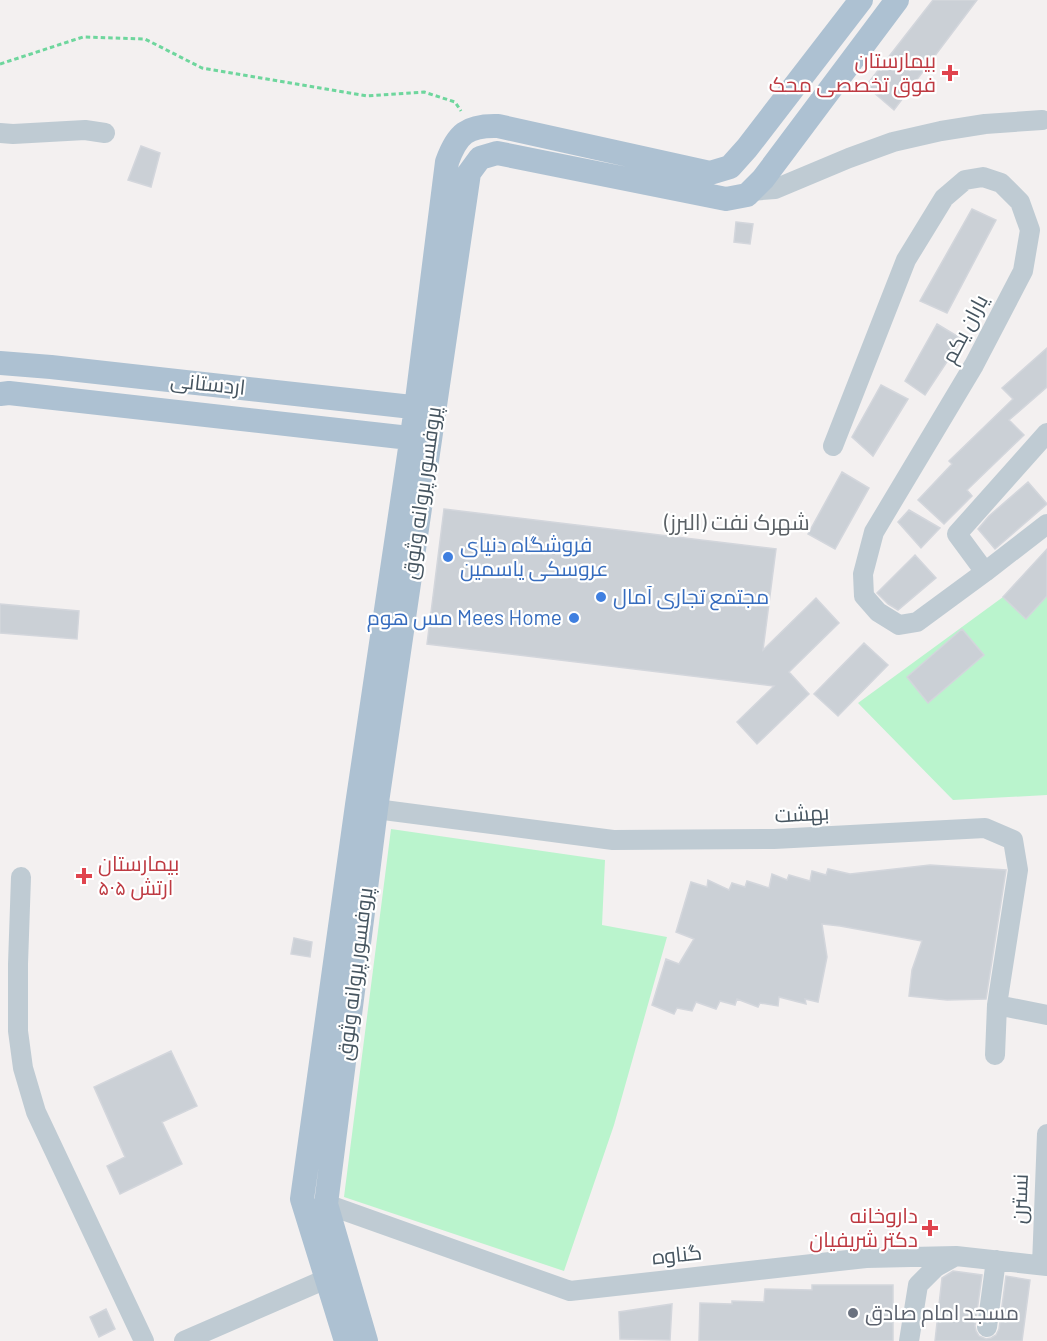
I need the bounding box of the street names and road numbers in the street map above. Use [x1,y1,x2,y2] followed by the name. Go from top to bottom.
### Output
[935,289,995,368] street label: یاران یکم
[169,366,247,401] street label: اردستانی
[396,404,448,581] street label: پروفسور پروانه وثوق
[774,799,830,828] street label: بهشت
[330,885,380,1062] street label: پروفسور پروانه وثوق
[1005,1173,1034,1225] street label: نسترن
[651,1238,703,1270] street label: گناوه

